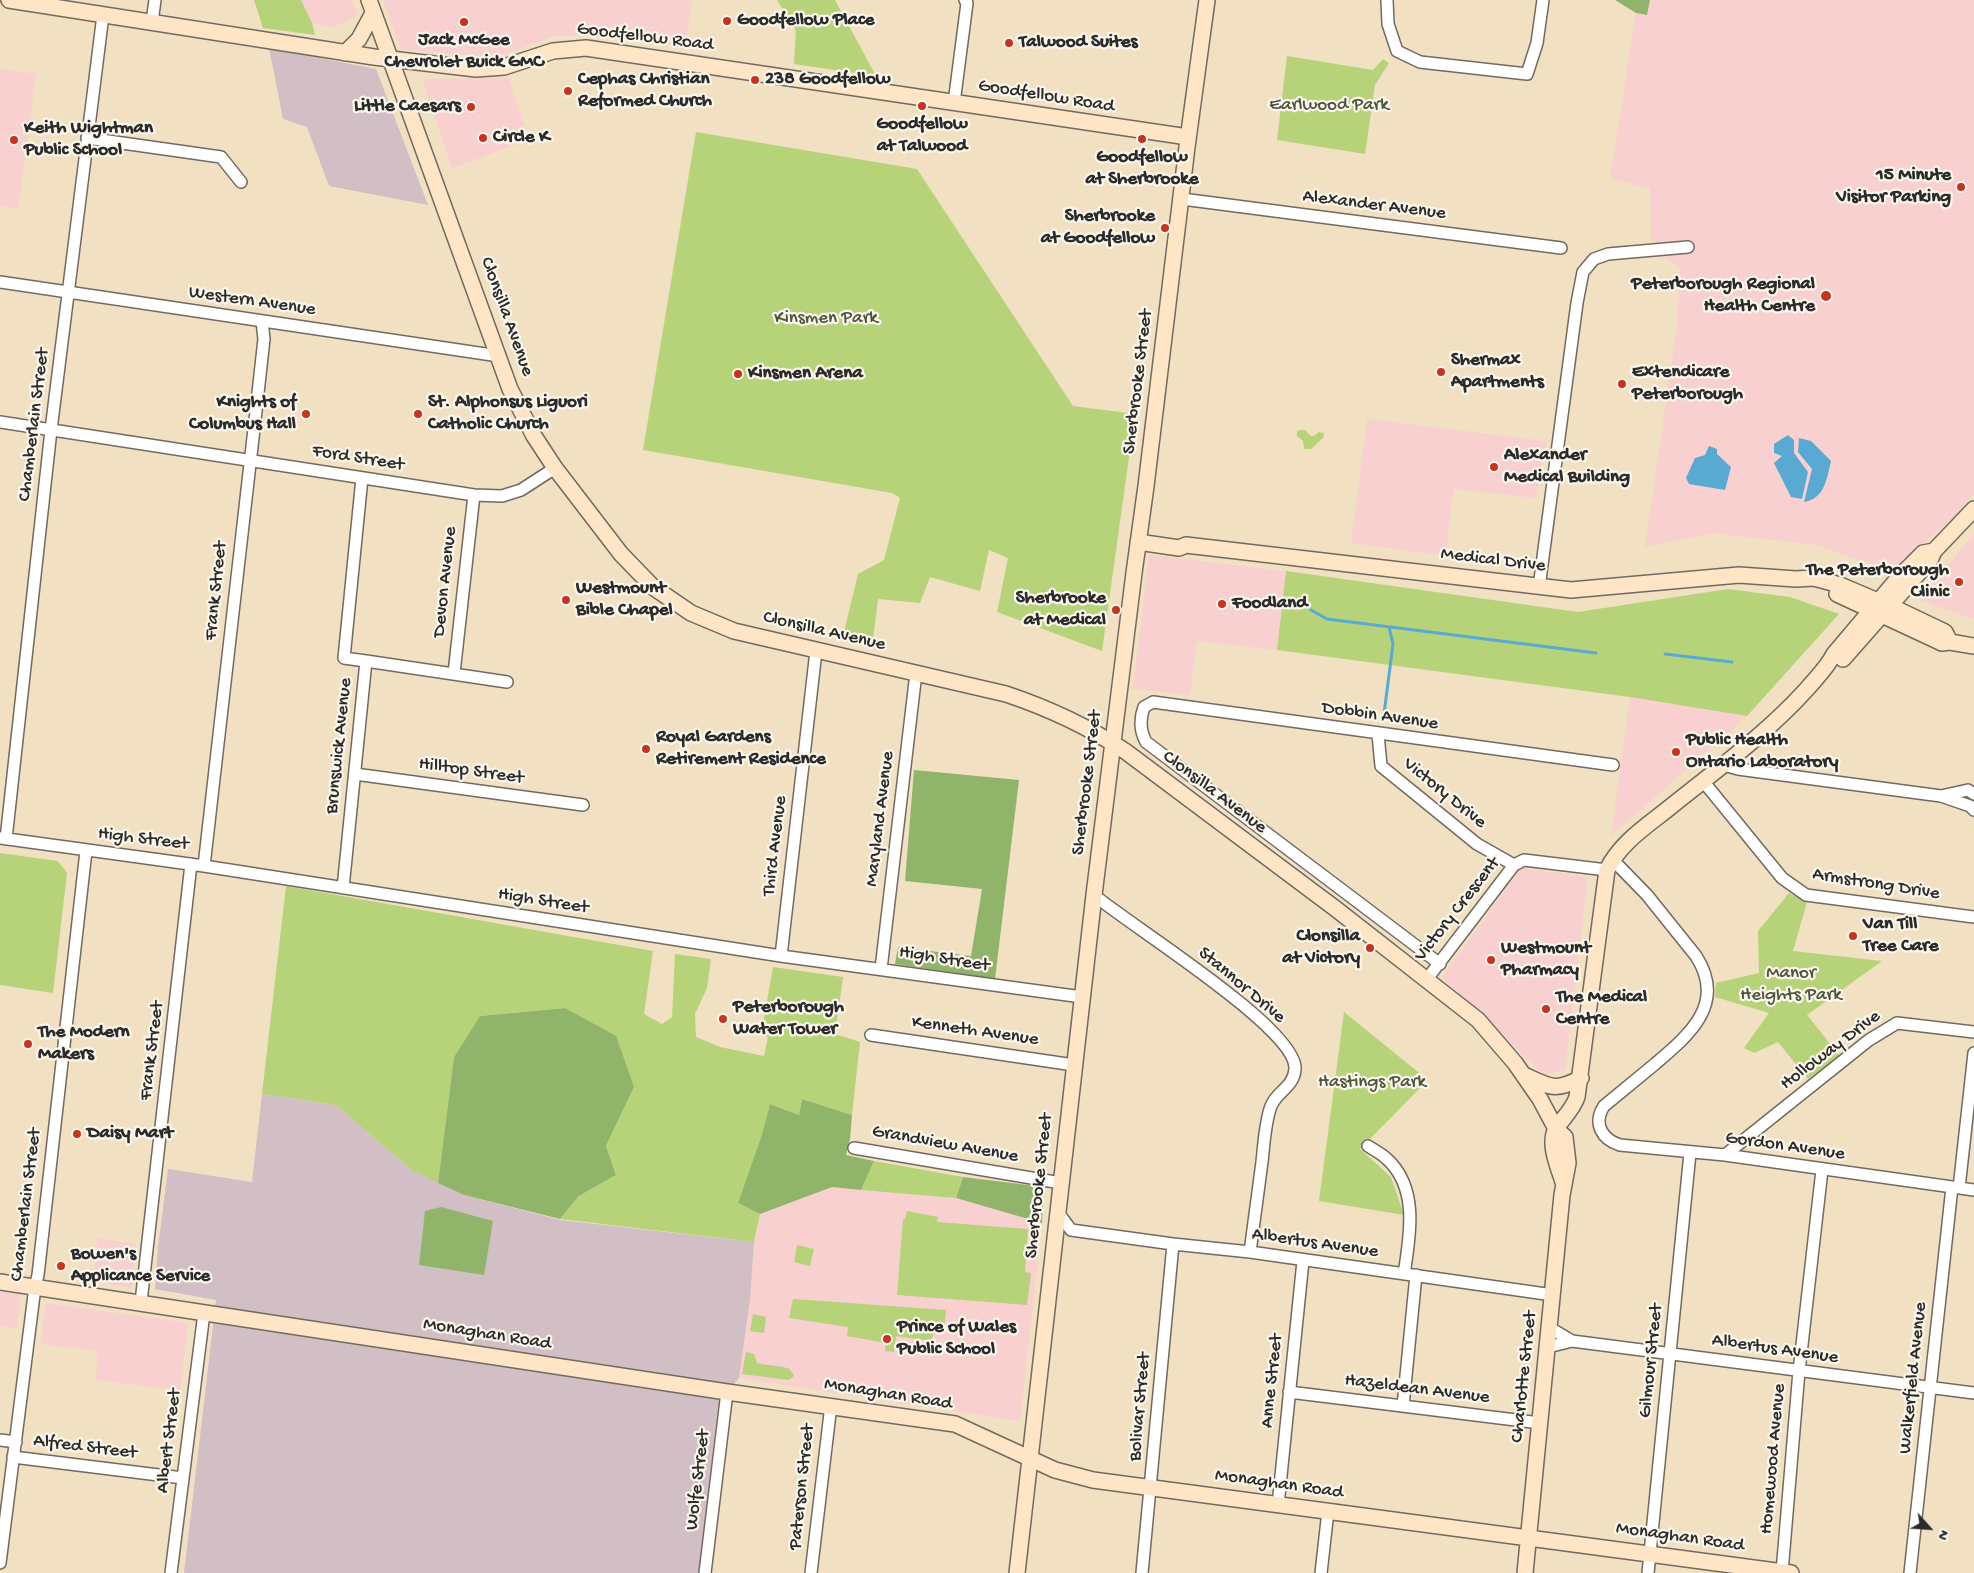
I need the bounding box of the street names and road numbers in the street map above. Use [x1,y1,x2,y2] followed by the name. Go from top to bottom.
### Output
[575,18,715,58] street label: Goodfellow Road
[976,75,1116,119] street label: Goodfellow Road
[1301,186,1447,226] street label: Alexander Avenue
[474,254,538,380] street label: Clonsilla Avenue
[187,282,317,322] street label: Western Avenue
[1119,308,1159,456] street label: Sherbrooke Street
[14,347,56,503] street label: Chamberlain Street
[310,440,406,478] street label: Ford Street
[429,526,463,638] street label: Devon Avenue
[200,540,234,642] street label: Frank Street
[1439,543,1547,579] street label: Medical Drive
[761,607,887,657] street label: Clonsilla Avenue
[322,677,358,815] street label: Brunswick Avenue
[1320,698,1440,736] street label: Dobbin Avenue
[1068,709,1108,857] street label: Sherbrooke Street
[1157,746,1271,840] street label: Clonsilla Avenue
[861,750,901,888] street label: Maryland Avenue
[417,753,525,791] street label: Hilltop Street
[1398,753,1490,835] street label: Victory Drive
[759,794,793,898] street label: Third Avenue
[96,823,190,857] street label: High Street
[1410,853,1506,967] street label: Victory Crescent
[1811,864,1941,906] street label: Armstrong Drive
[496,884,590,920] street label: High Street
[897,942,991,978] street label: High Street
[1192,943,1290,1029] street label: Stannor Drive
[136,1000,170,1102] street label: Frank Street
[1776,1006,1886,1096] street label: Holloway Drive
[910,1012,1040,1052] street label: Kenneth Avenue
[1021,1112,1059,1260] street label: Sherbrooke Street
[870,1121,1020,1169] street label: Grandview Avenue
[6,1127,48,1283] street label: Chamberlain Street
[1724,1127,1846,1167] street label: Gordon Avenue
[1250,1224,1380,1264] street label: Albertus Avenue
[1895,1301,1933,1455] street label: Walkerfield Avenue
[1635,1303,1669,1419] street label: Gilmour Street
[1507,1310,1543,1444] street label: Charlotte Street
[421,1314,553,1356] street label: Monaghan Road
[1710,1330,1840,1370] street label: Albertus Avenue
[1257,1333,1289,1429] street label: Anne Street
[1125,1352,1157,1462] street label: Bolivar Street
[1343,1370,1491,1410] street label: Hazeldean Avenue
[822,1374,954,1416] street label: Monaghan Road
[1756,1383,1792,1535] street label: Homewood Avenue
[152,1388,188,1494] street label: Albert Street
[785,1423,821,1551] street label: Paterson Street
[682,1428,716,1532] street label: Wolfe Street
[32,1430,138,1466] street label: Alfred Street
[1213,1465,1345,1505] street label: Monaghan Road
[1614,1518,1746,1558] street label: Monaghan Road

